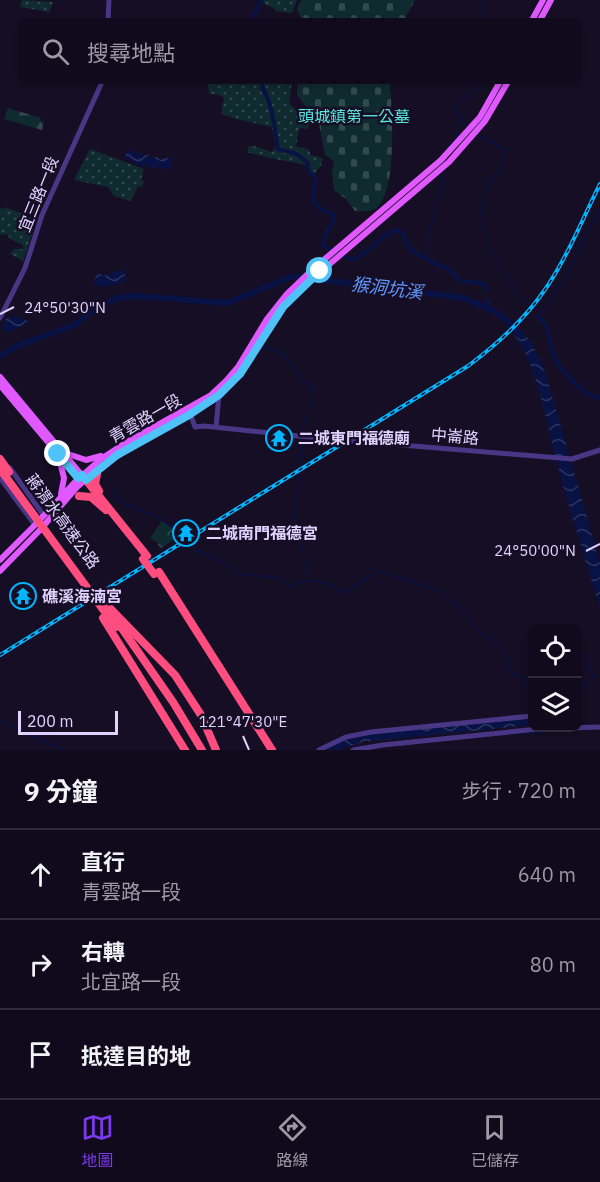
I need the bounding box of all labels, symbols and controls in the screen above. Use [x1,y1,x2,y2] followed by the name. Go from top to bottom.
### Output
[18,18,582,84] search box
[39,35,72,68] icon: search
[87,38,175,67] text: 搜尋地點
[298,106,410,126] park label: 頭城鎮第一公墓
[14,153,62,235] street label: 宜三路一段
[306,257,332,283] route start
[350,272,427,304] water label: 猴洞坑溪
[24,298,106,317] text: 24°50'30"N
[105,389,185,447] street label: 青雲路一段
[264,423,294,453] temple icon: 二城東門福德廟
[430,424,480,448] street label: 中崙路
[298,428,410,448] place label: 二城東門福德廟
[44,440,70,466] route end
[22,470,104,572] street label: 蔣渭水高速公路
[171,518,201,548] temple icon: 二城南門福德宮
[206,523,318,543] place label: 二城南門福德宮
[494,541,576,560] text: 24°50'00"N
[8,581,38,611] temple icon: 礁溪海湳宮
[42,586,122,606] place label: 礁溪海湳宮
[528,624,582,732] map controls
[528,624,582,678] button: locate
[528,678,582,732] button: layers
[18,708,118,736] scale bar
[27,711,74,731] text: 200 m
[199,712,287,731] text: 121°47'30"E
[24,774,98,808] text: 9 分鐘
[462,777,576,804] text: 步行 · 720 m
[81,847,125,876] text: 直行
[24,858,57,891] icon: ahead
[518,861,576,888] text: 640 m
[81,878,181,905] text: 青雲路一段
[81,937,125,966] text: 右轉
[24,948,57,981] icon: right
[530,951,576,978] text: 80 m
[81,968,181,995] text: 北宜路一段
[24,1038,57,1071] icon: arrive
[81,1041,191,1070] text: 抵達目的地
[81,1111,114,1171] tab: 地圖
[276,1111,309,1171] tab: 路線
[471,1111,519,1171] tab: 已儲存

